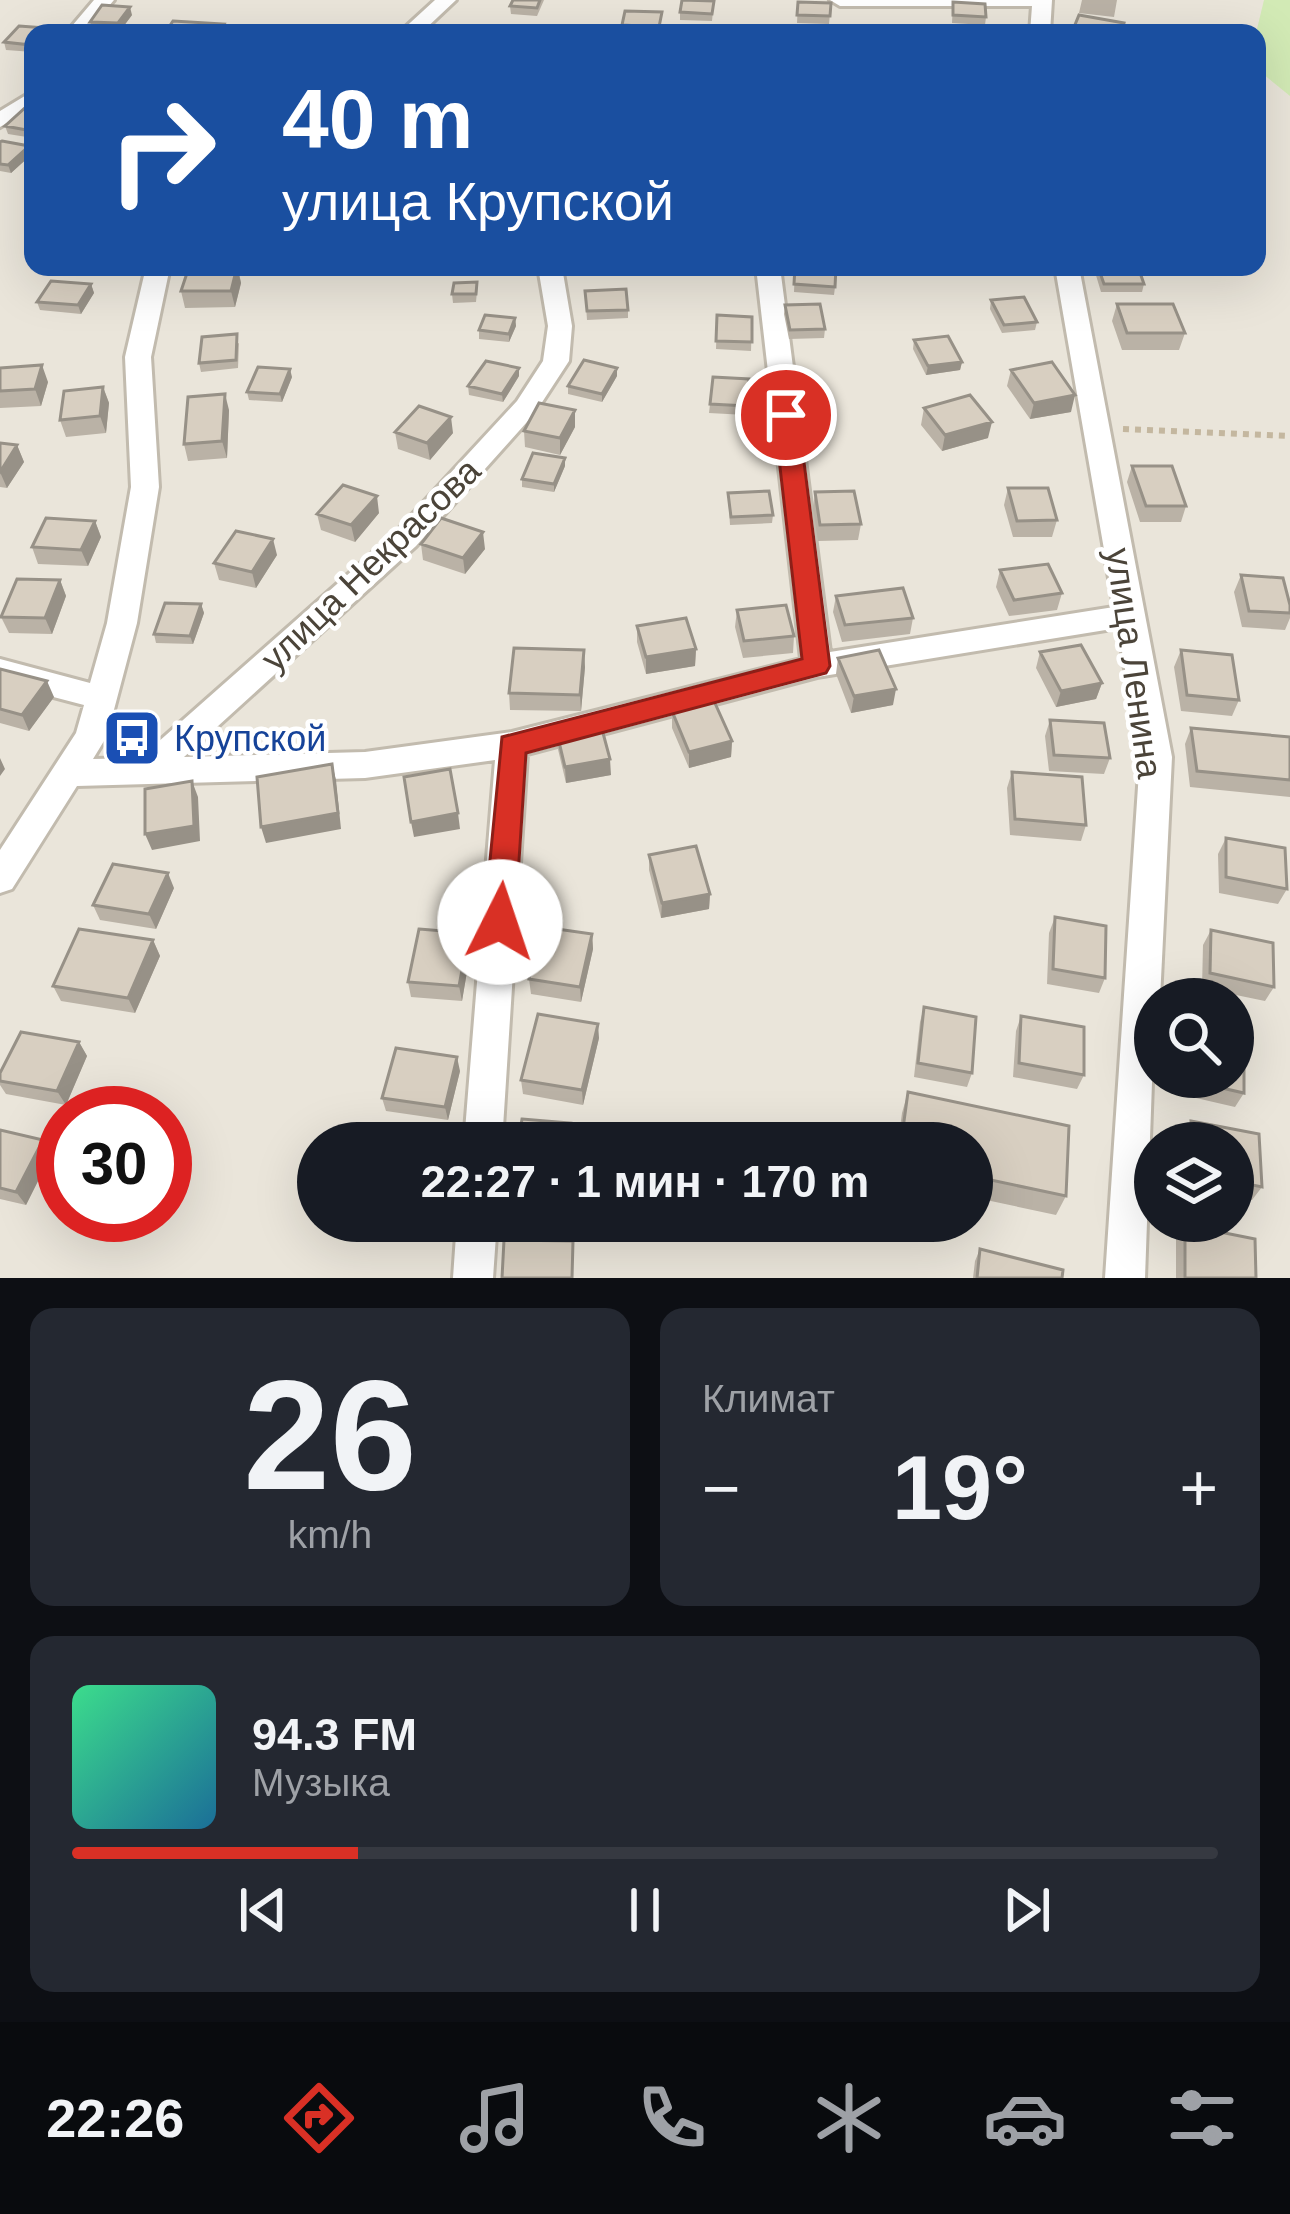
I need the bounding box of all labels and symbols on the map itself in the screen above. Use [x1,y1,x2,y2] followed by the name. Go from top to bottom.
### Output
[735,364,837,466] pin
[253,449,489,679] street label: улица Некрасова
[1098,545,1171,782] street label: улица Ленина
[101,707,163,769] bus stop icon: Крупской
[174,718,326,759] place label: Крупской
[437,859,563,985] position arrow
[36,1086,192,1242] speed limit sign: 30

